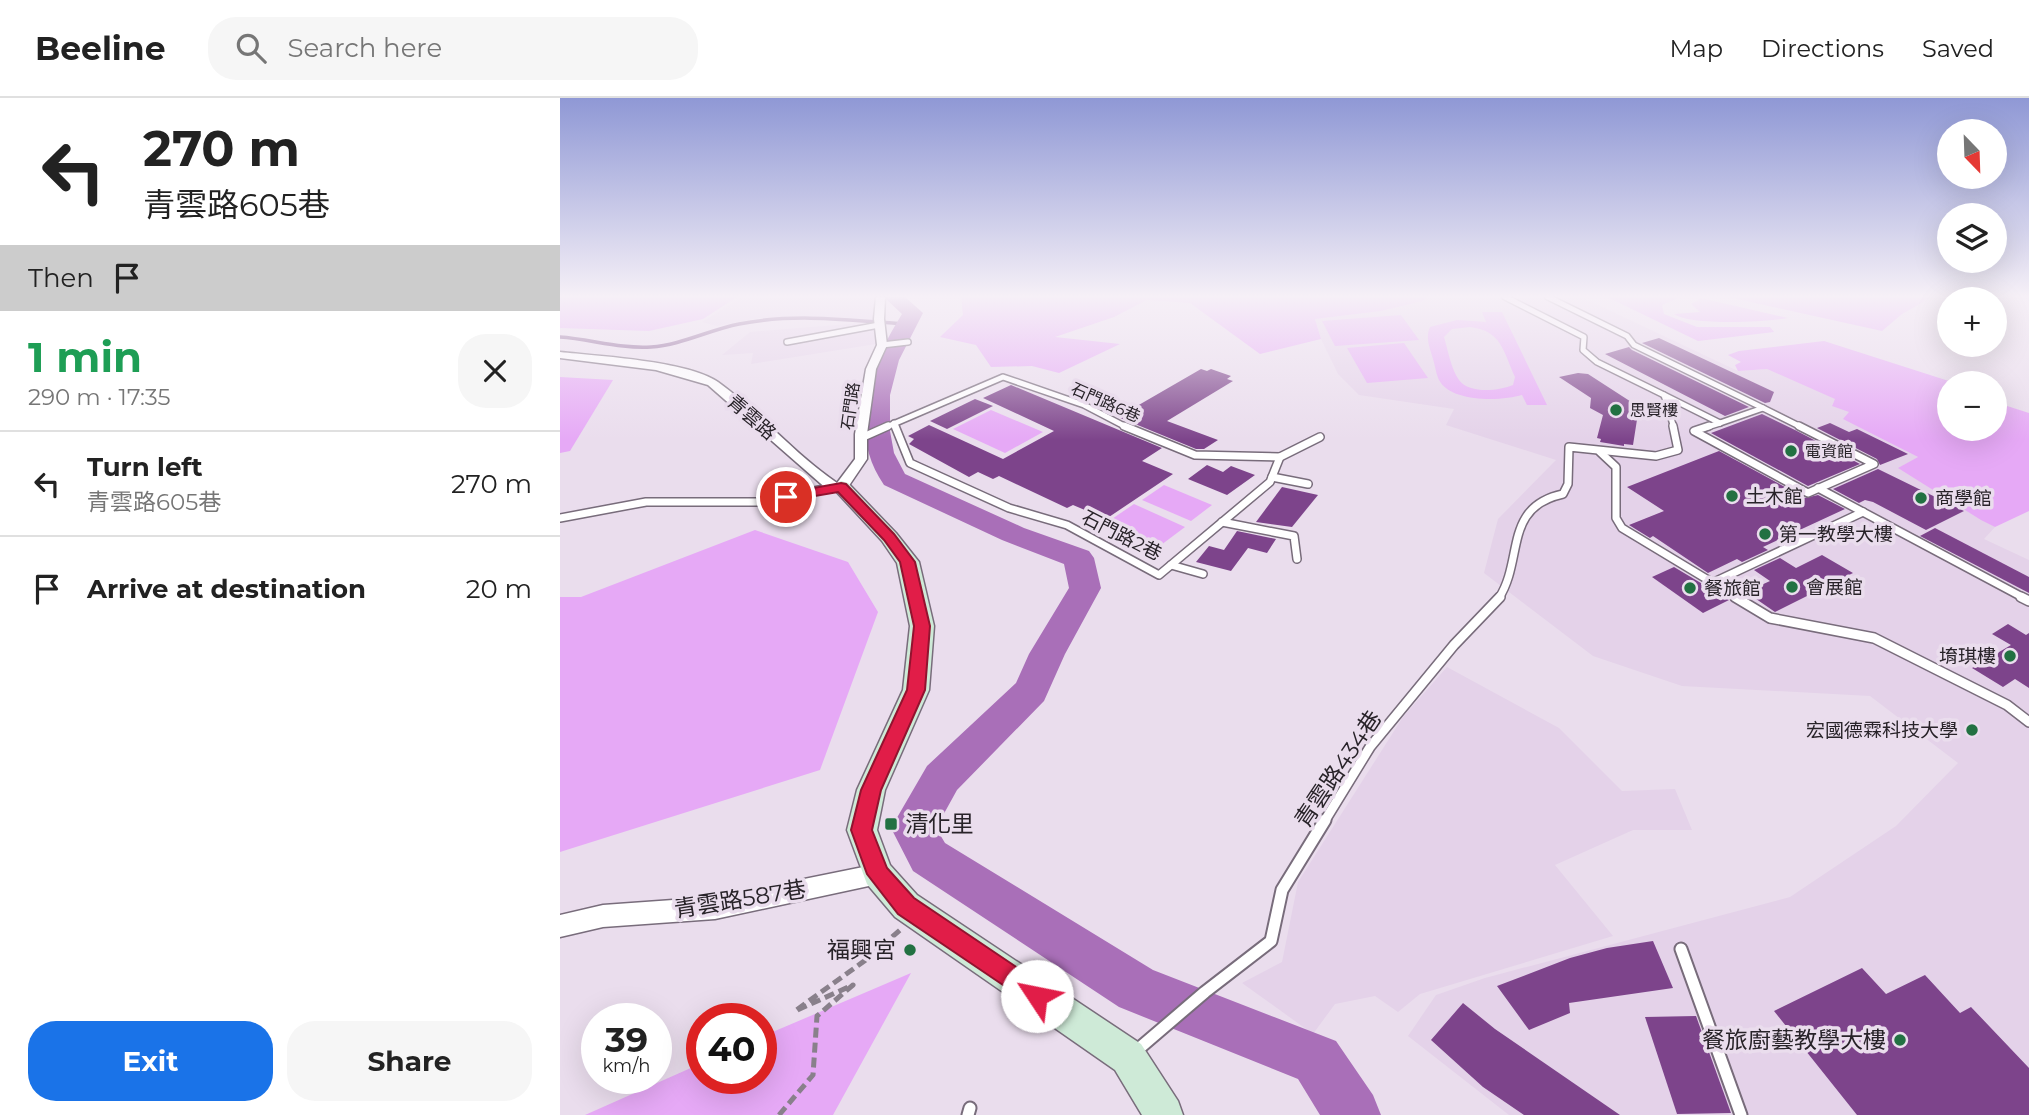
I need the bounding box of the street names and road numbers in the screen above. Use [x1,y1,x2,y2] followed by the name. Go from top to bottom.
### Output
[1068,379,1143,426] street label: 石門路6巷
[838,381,863,431] street label: 石門路
[723,390,781,445] street label: 青雲路
[1078,505,1166,565] street label: 石門路2巷
[1289,705,1387,833] street label: 青雲路434巷
[672,875,808,923] street label: 青雲路587巷

